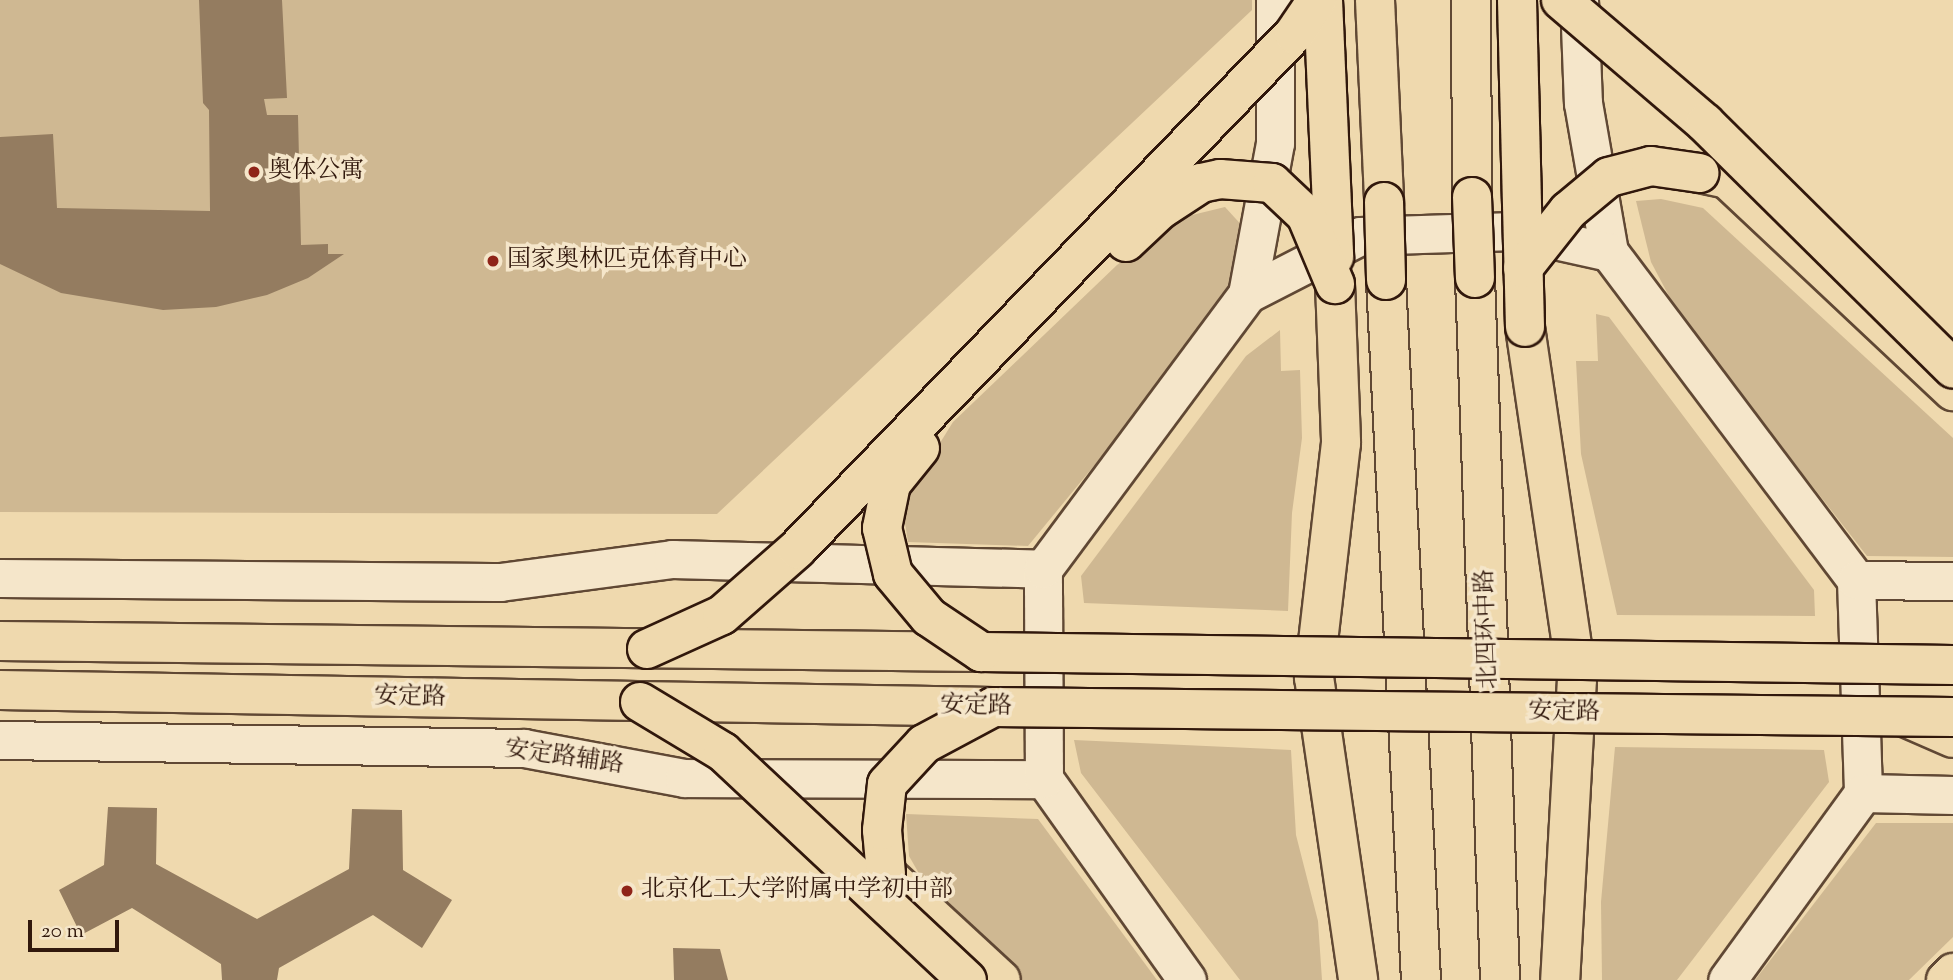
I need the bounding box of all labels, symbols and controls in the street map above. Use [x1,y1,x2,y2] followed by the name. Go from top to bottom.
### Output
[268,158,364,186] place label: 奥体公寓
[246,164,262,180] marker: 奥体公寓
[507,247,747,275] place label: 国家奥林匹克体育中心
[485,253,501,269] marker: 国家奥林匹克体育中心
[1472,569,1504,689] street label: 北四环中路
[374,683,446,713] street label: 安定路
[940,692,1012,722] street label: 安定路
[1528,698,1600,728] street label: 安定路
[503,735,625,781] street label: 安定路辅路
[641,877,953,905] place label: 北京化工大学附属中学初中部
[619,883,635,899] marker: 北京化工大学附属中学初中部
[32,906,122,950] scale bar
[41,917,84,947] text: 20 m

